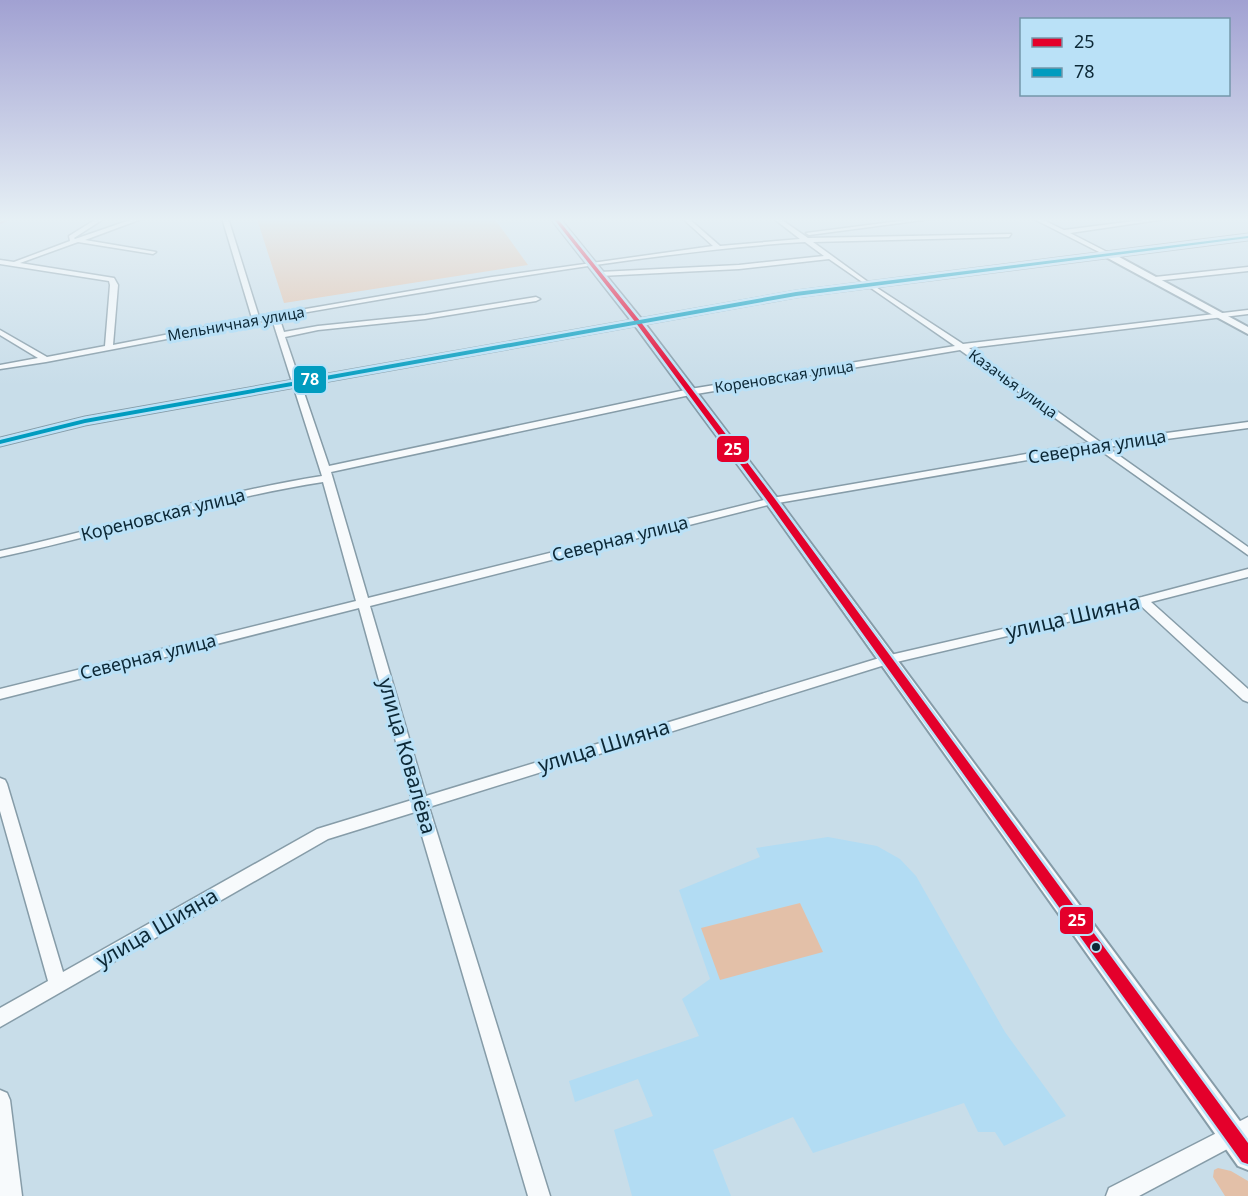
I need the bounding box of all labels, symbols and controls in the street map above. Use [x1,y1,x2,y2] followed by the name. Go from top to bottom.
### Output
[1020,18,1230,96] legend
[1074,29,1095,53] text: 25
[1074,59,1095,83] text: 78
[166,301,306,345] street label: Мельничная улица
[965,344,1062,422] street label: Казачья улица
[713,355,855,397] street label: Кореновская улица
[293,365,327,394] line badge: 78
[301,368,319,390] text: 78
[1026,423,1168,469] street label: Северная улица
[716,435,750,463] line badge: 25
[724,438,742,460] text: 25
[78,482,247,546] street label: Кореновская улица
[549,509,690,567] street label: Северная улица
[1003,587,1142,645] street label: улица Шияна
[77,627,218,685] street label: Северная улица
[372,674,444,837] street label: улица Ковалёва
[534,712,673,778] street label: улица Шияна
[90,881,223,973] street label: улица Шияна
[1059,906,1094,935] line badge: 25
[1068,909,1086,931] text: 25
[1090,941,1102,953] unlabelled marker

